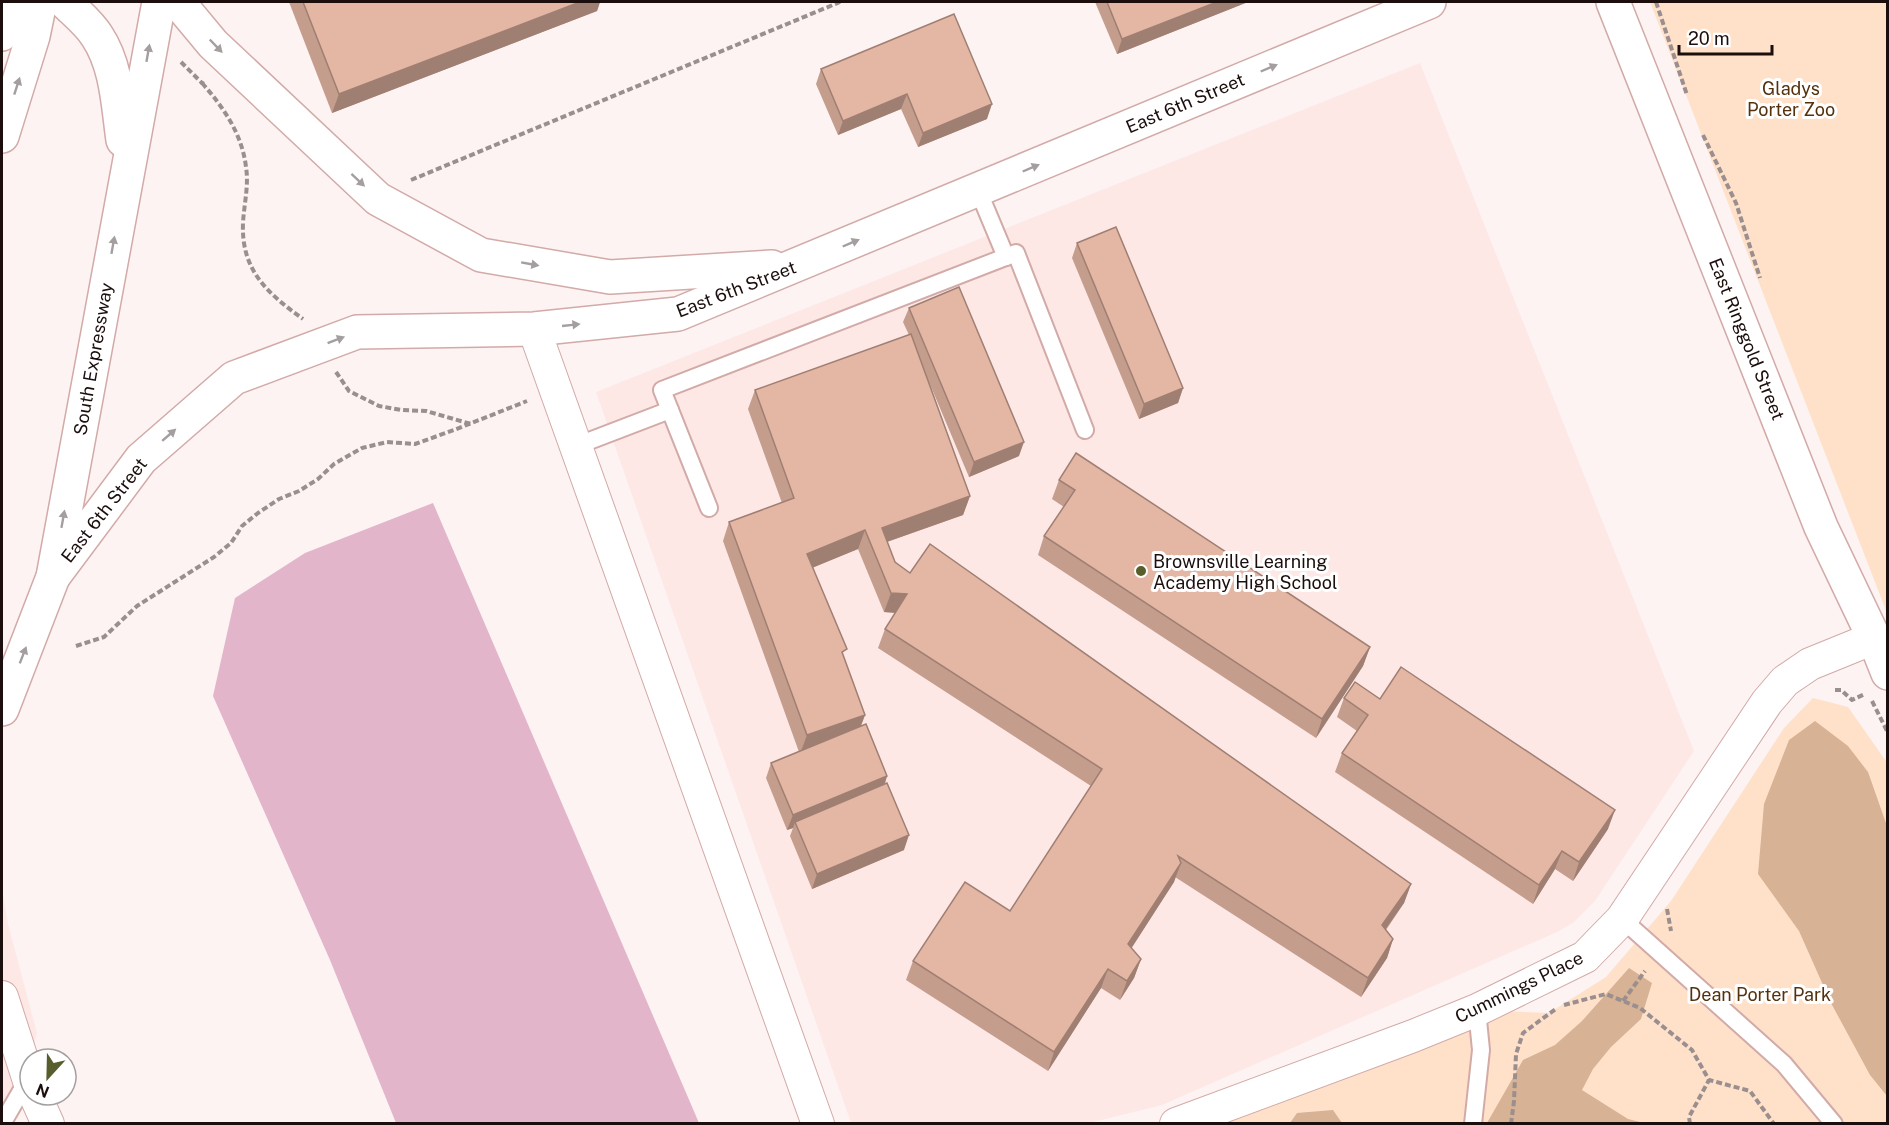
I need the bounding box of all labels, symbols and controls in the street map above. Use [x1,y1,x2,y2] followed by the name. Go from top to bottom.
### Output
[1679,18,1772,56] scale bar
[1688,28,1730,49] text: 20 m
[209,39,223,54] one-way arrow
[144,43,153,62] one-way arrow
[1260,63,1278,72] one-way arrow
[1123,69,1247,137] street label: East 6th Street
[13,77,23,95] one-way arrow
[1747,78,1835,120] park label: Gladys Porter Zoo
[1022,163,1040,173] one-way arrow
[350,173,365,186] one-way arrow
[109,235,118,254] one-way arrow
[842,238,860,248] one-way arrow
[1705,255,1789,423] street label: East Ringgold Street
[673,256,799,322] street label: East 6th Street
[521,259,540,268] one-way arrow
[69,281,117,437] street label: South Expressway
[562,320,581,330] one-way arrow
[327,334,345,344] one-way arrow
[161,428,177,441] one-way arrow
[57,454,151,566] street label: East 6th Street
[59,510,68,529] one-way arrow
[1153,551,1337,593] place label: Brownsville Learning Academy High School
[1134,564,1148,578] marker: Brownsville Learning Academy High School
[18,645,28,663] one-way arrow
[1451,947,1587,1027] street label: Cummings Place
[1689,984,1831,1005] park label: Dean Porter Park
[18,1047,78,1107] north arrow
[33,1079,52,1102] text: N

